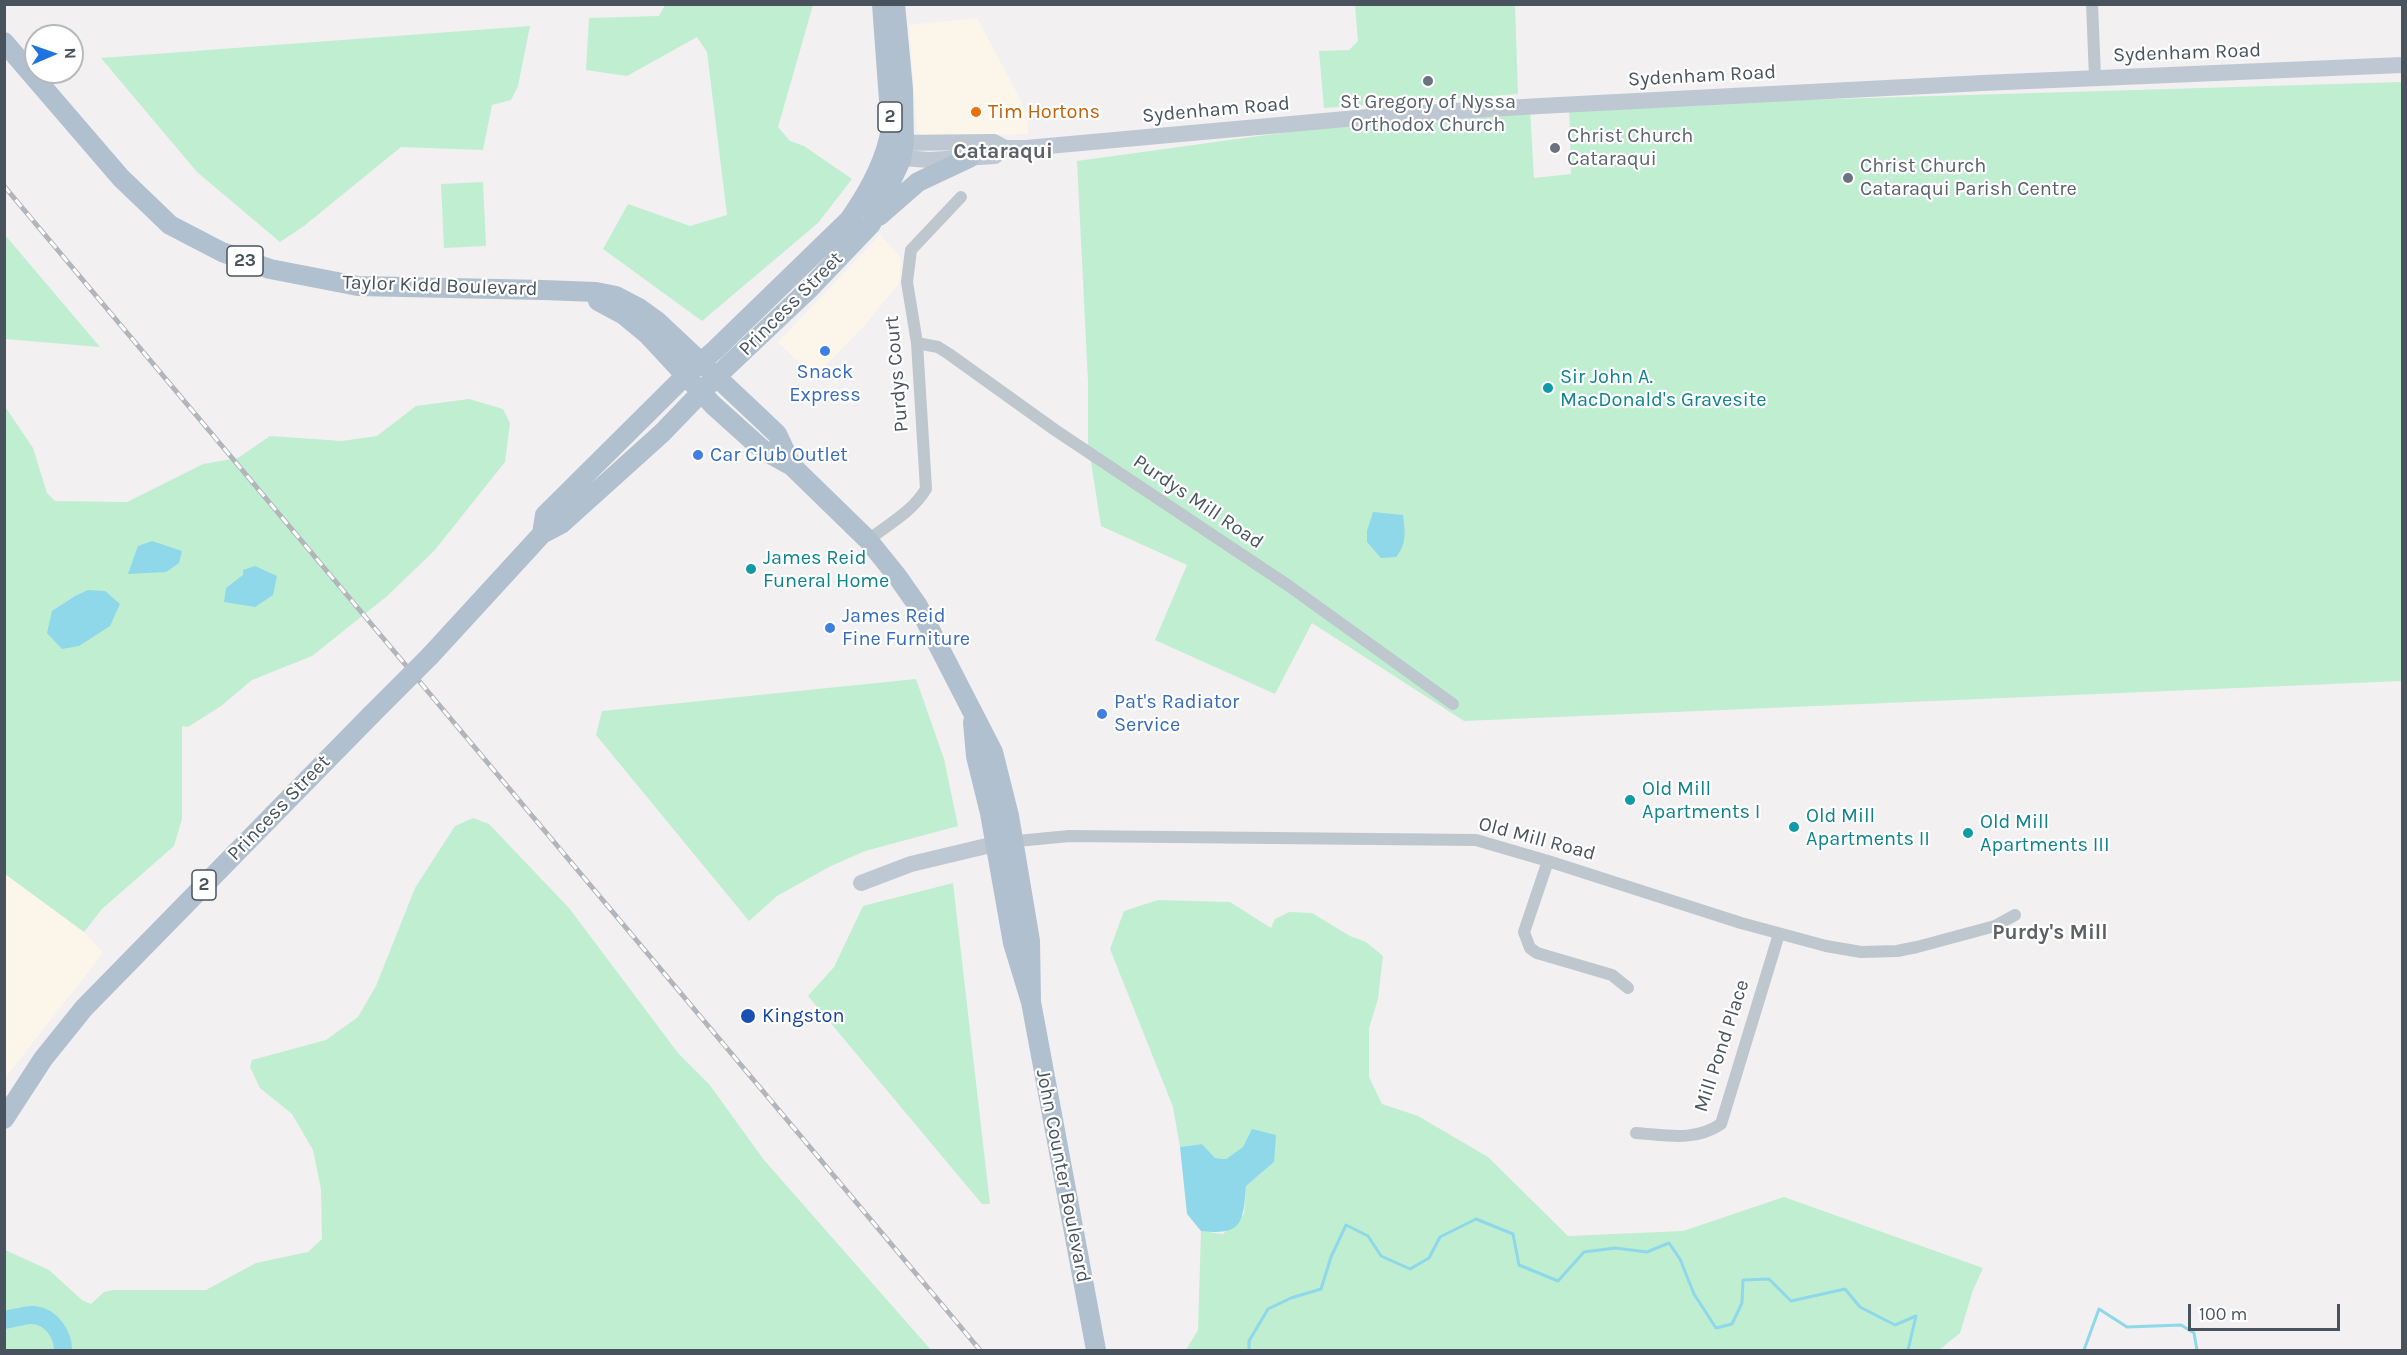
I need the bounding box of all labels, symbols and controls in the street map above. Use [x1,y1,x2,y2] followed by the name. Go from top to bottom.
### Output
[24,24,84,84] north arrow
[2113,38,2261,68] street label: Sydenham Road
[61,47,80,59] text: N
[1627,60,1777,92] street label: Sydenham Road
[1421,74,1435,88] marker: St Gregory of Nyssa Orthodox Church
[1340,90,1516,137] place label: St Gregory of Nyssa Orthodox Church
[1141,92,1291,128] street label: Sydenham Road
[988,100,1100,124] place label: Tim Hortons
[878,102,902,132] road number: 2
[969,105,983,119] marker: Tim Hortons
[1567,124,1693,171] place label: Christ Church Cataraqui
[953,139,1053,165] district label: Cataraqui
[1548,141,1562,155] marker: Christ Church Cataraqui
[1860,154,2077,201] place label: Christ Church Cataraqui Parish Centre
[1841,171,1855,185] marker: Christ Church Cataraqui Parish Centre
[227,246,263,276] road number: 23
[734,247,848,361] street label: Princess Street
[342,271,538,301] street label: Taylor Kidd Boulevard
[880,315,914,433] street label: Purdys Court
[818,344,832,358] marker: Snack Express
[789,360,861,407] place label: Snack Express
[1560,365,1767,412] place label: Sir John A. MacDonald's Gravesite
[1541,381,1555,395] marker: Sir John A. MacDonald's Gravesite
[710,443,848,467] place label: Car Club Outlet
[691,448,705,462] marker: Car Club Outlet
[1128,450,1268,554] street label: Purdys Mill Road
[763,546,889,593] place label: James Reid Funeral Home
[744,562,758,576] marker: James Reid Funeral Home
[842,604,970,651] place label: James Reid Fine Furniture
[823,621,837,635] marker: James Reid Fine Furniture
[1114,690,1239,737] place label: Pat's Radiator Service
[1095,707,1109,721] marker: Pat's Radiator Service
[223,750,335,866] street label: Princess Street
[1642,777,1760,824] place label: Old Mill Apartments I
[1623,793,1637,807] marker: Old Mill Apartments I
[1806,804,1930,851] place label: Old Mill Apartments II
[1980,810,2110,857] place label: Old Mill Apartments III
[1476,812,1598,866] street label: Old Mill Road
[1787,820,1801,834] marker: Old Mill Apartments II
[1961,826,1975,840] marker: Old Mill Apartments III
[192,870,216,900] road number: 2
[1992,920,2108,946] district label: Purdy's Mill
[1689,977,1755,1115] street label: Mill Pond Place
[762,1004,844,1028] place label: Kingston
[739,1007,757,1025] marker: Kingston
[1031,1067,1095,1285] street label: John Counter Boulevard
[2191,1292,2342,1330] scale bar
[2199,1303,2247,1325] text: 100 m

